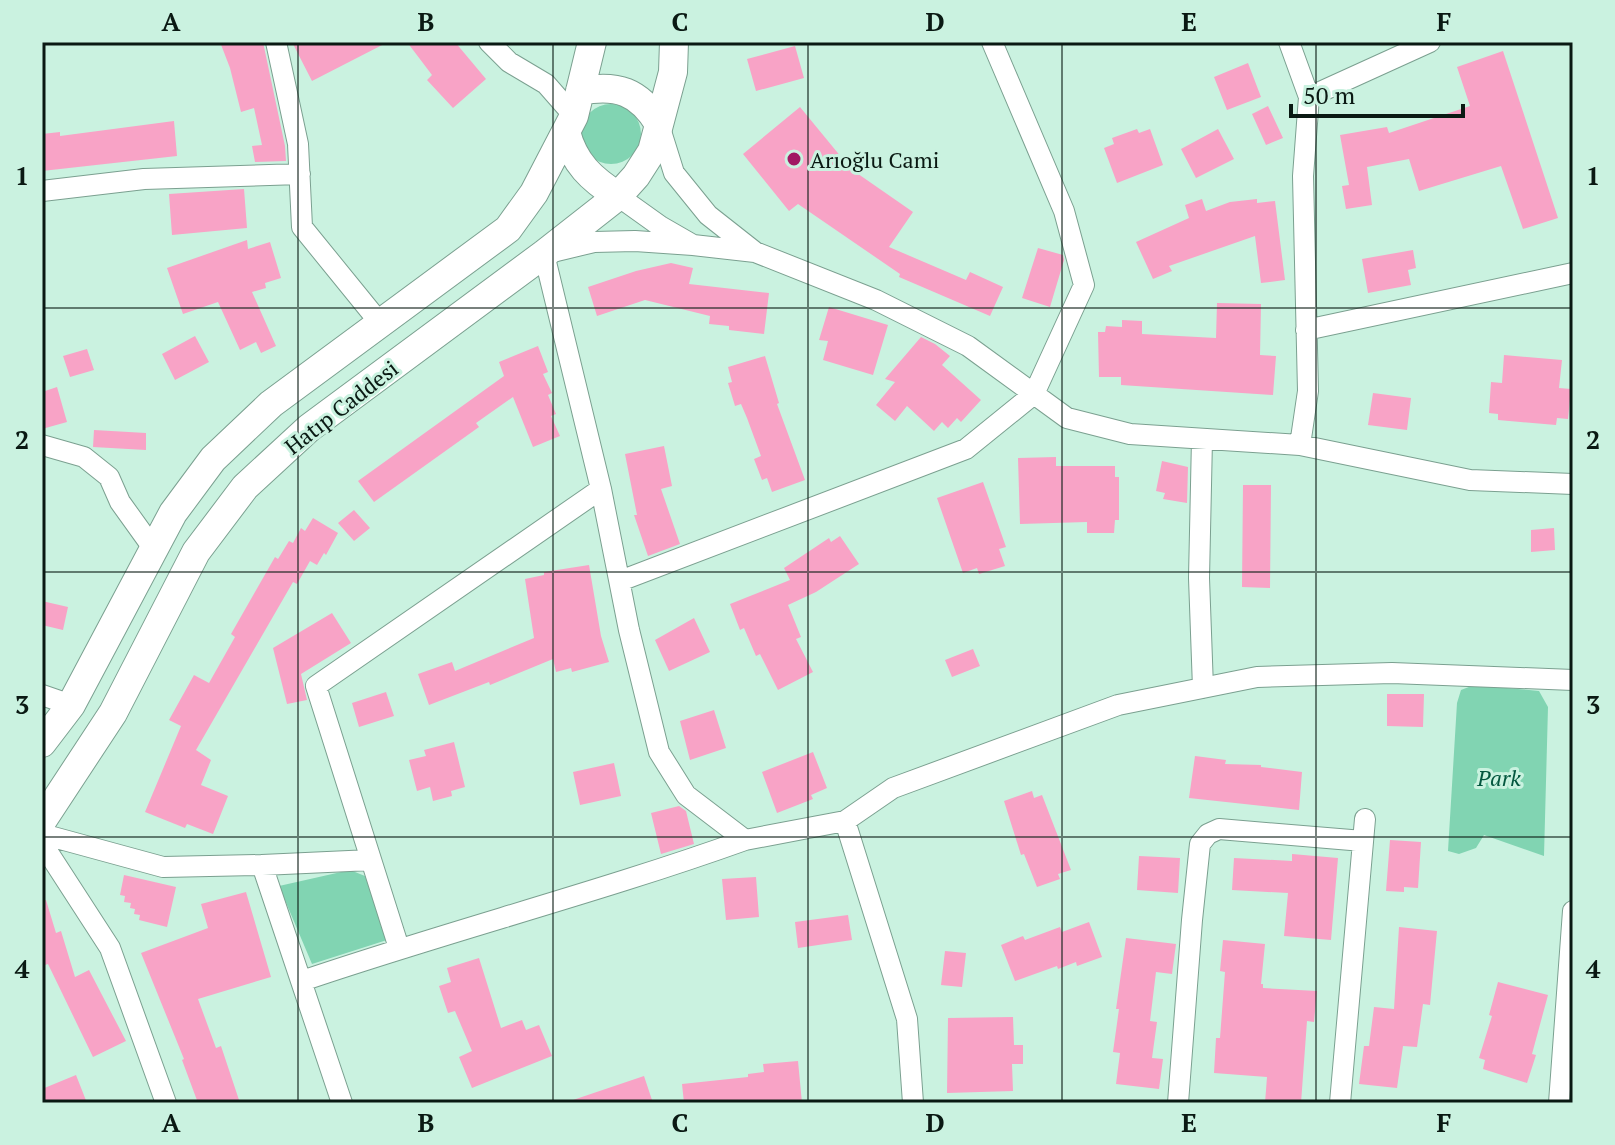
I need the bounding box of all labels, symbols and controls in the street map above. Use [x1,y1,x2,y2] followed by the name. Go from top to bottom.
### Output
[162,4,181,38] text: A
[418,4,434,38] text: B
[672,4,688,38] text: C
[925,4,945,38] text: D
[1181,4,1197,38] text: E
[1437,4,1452,38] text: F
[1291,68,1463,118] scale bar
[1303,79,1355,111] text: 50 m
[810,145,939,174] place label: Arıoğlu Cami
[785,150,803,168] marker: Arıoğlu Cami
[15,158,29,192] text: 1
[1586,158,1600,192] text: 1
[278,354,404,460] street label: Hatıp Caddesi
[15,422,29,456] text: 2
[1586,422,1600,456] text: 2
[15,687,29,721] text: 3
[1586,687,1600,721] text: 3
[1476,763,1521,792] park label: Park
[15,951,30,985] text: 4
[1586,951,1601,985] text: 4
[162,1105,181,1139] text: A
[418,1105,434,1139] text: B
[672,1105,688,1139] text: C
[925,1105,945,1139] text: D
[1181,1105,1197,1139] text: E
[1437,1105,1452,1139] text: F

